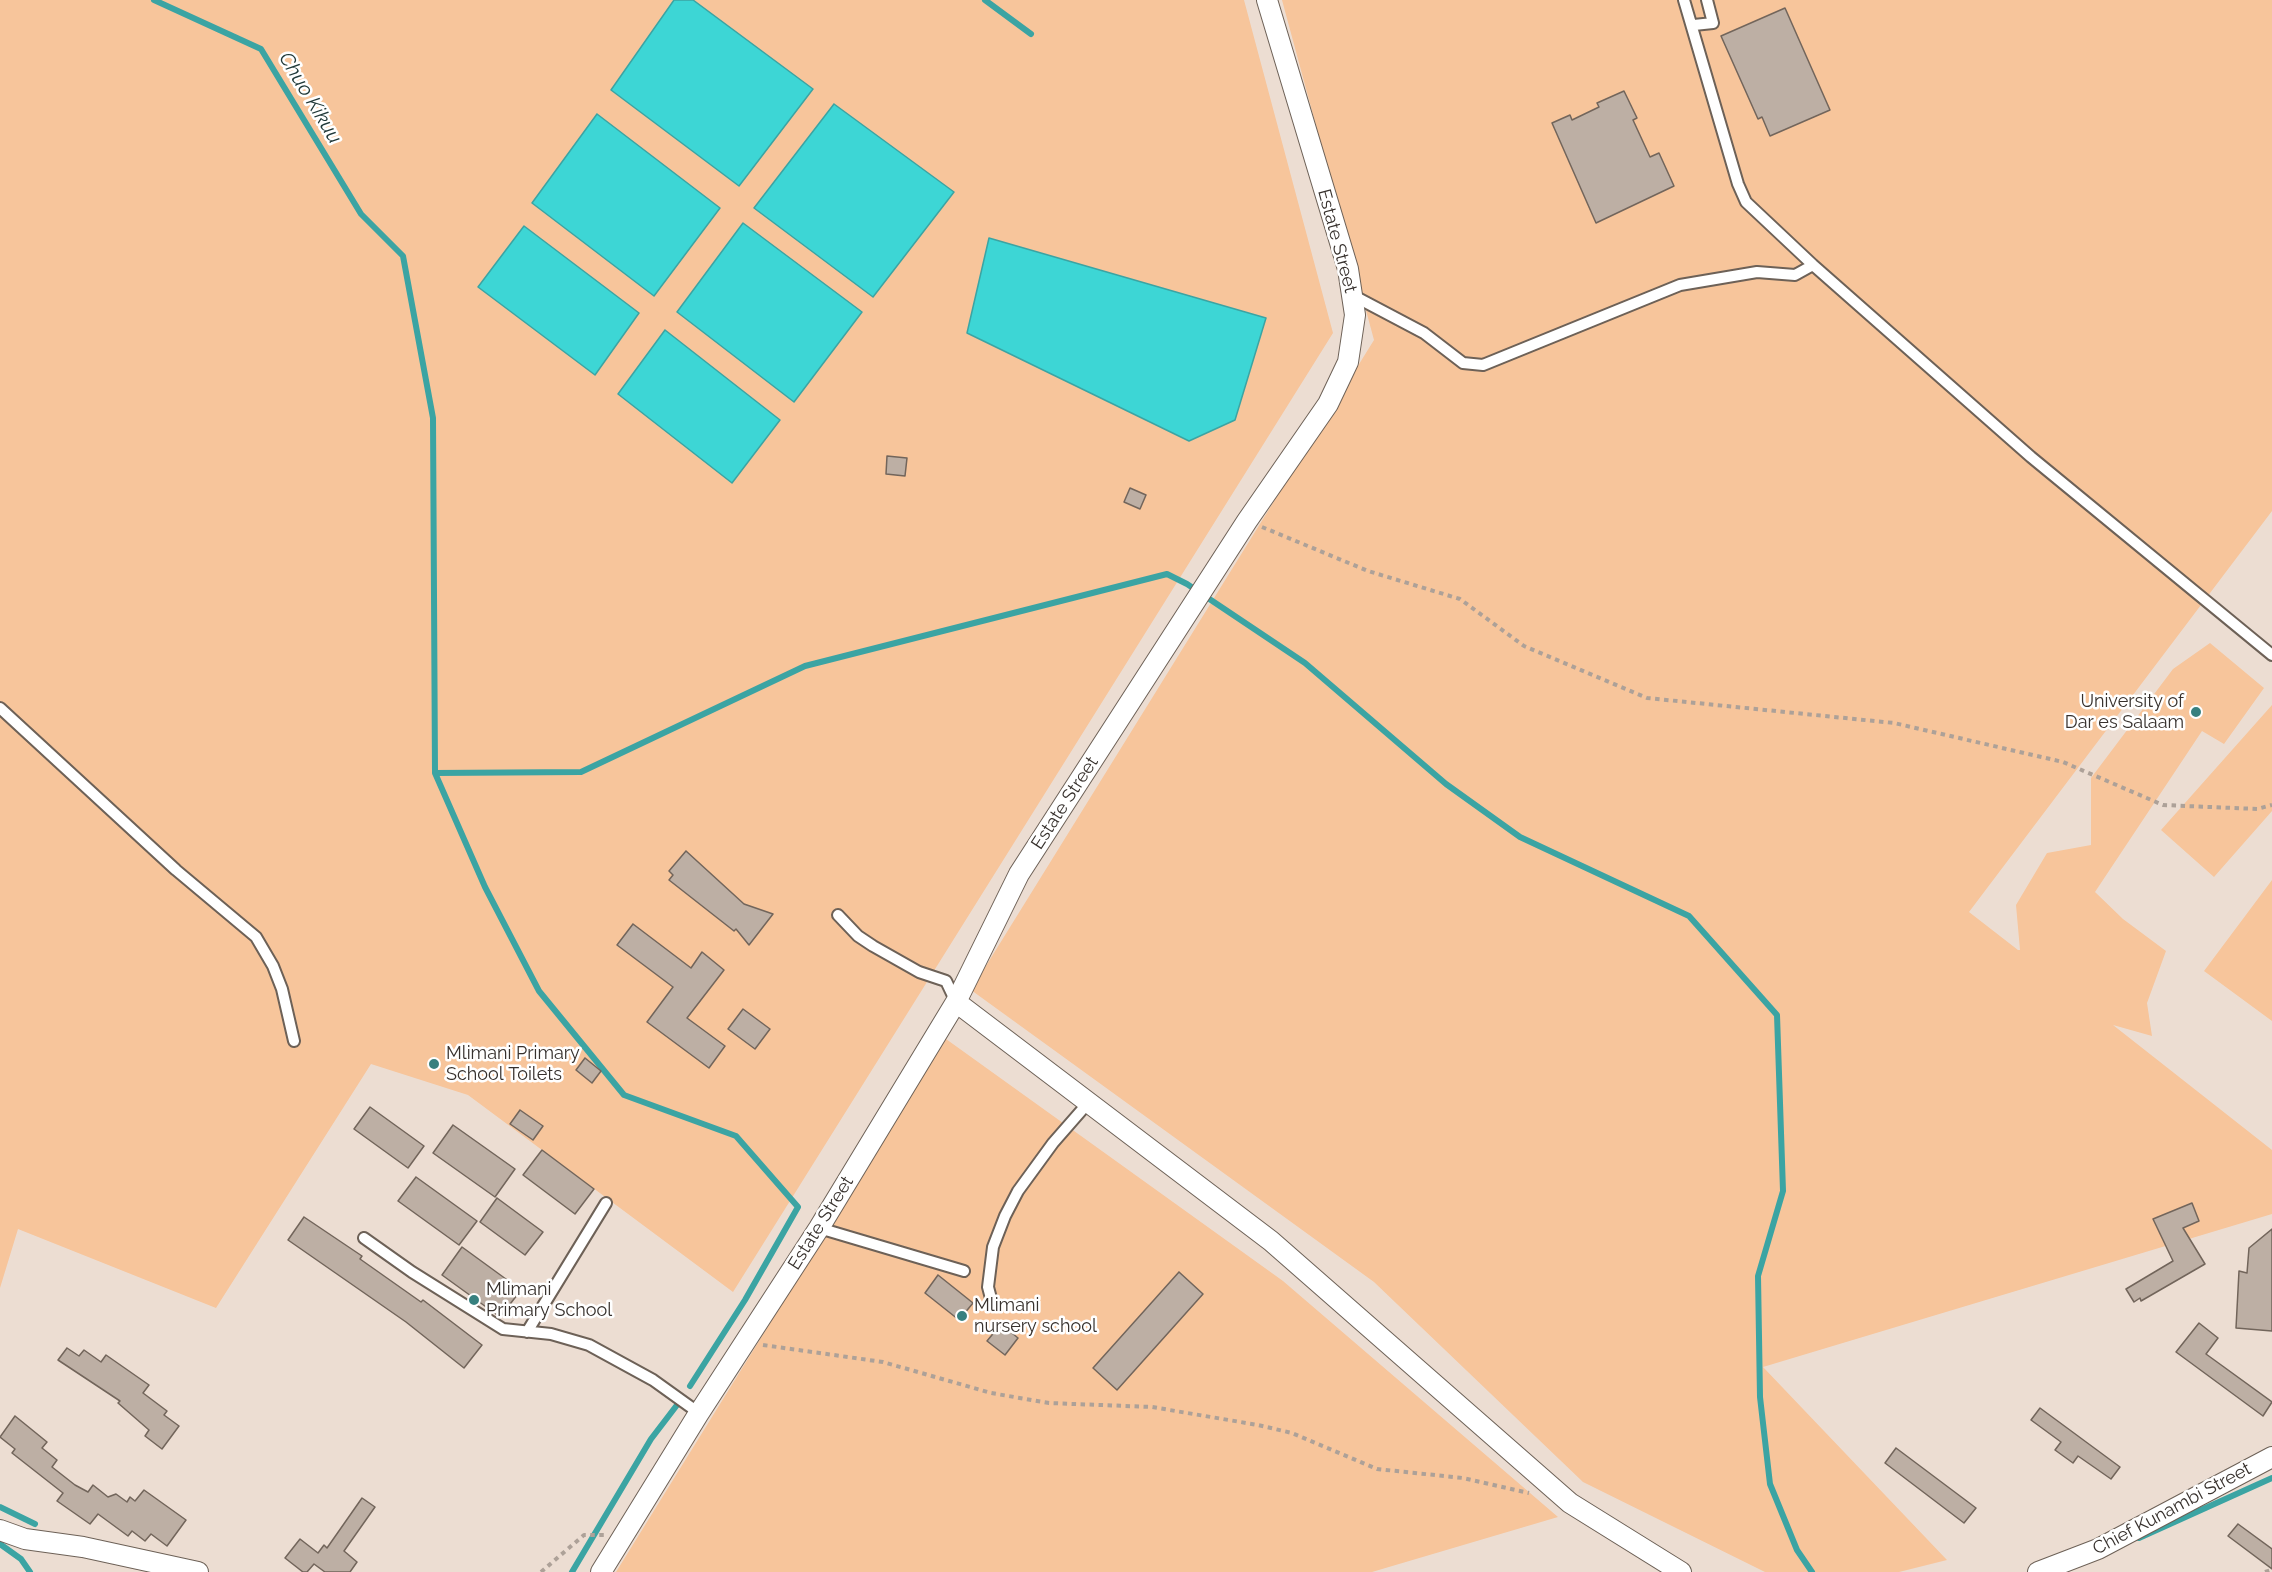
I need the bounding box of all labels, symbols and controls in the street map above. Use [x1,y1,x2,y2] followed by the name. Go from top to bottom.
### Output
[273,48,347,148] water label: Chuo Kikuu
[1313,187,1361,295] street label: Estate Street
[2065,691,2184,734] place label: University of Dar es Salaam
[2189,705,2203,719] marker: University of Dar es Salaam
[1027,753,1103,853] street label: Estate Street
[446,1043,580,1086] place label: Mlimani Primary School Toilets
[427,1057,441,1071] marker: Mlimani Primary School Toilets
[784,1172,858,1274] street label: Estate Street
[486,1279,612,1322] place label: Mlimani Primary School
[467,1293,481,1307] marker: Mlimani Primary School
[974,1295,1097,1338] place label: Mlimani nursery school
[955,1309,969,1323] marker: Mlimani nursery school
[2089,1458,2255,1560] street label: Chief Kunambi Street

